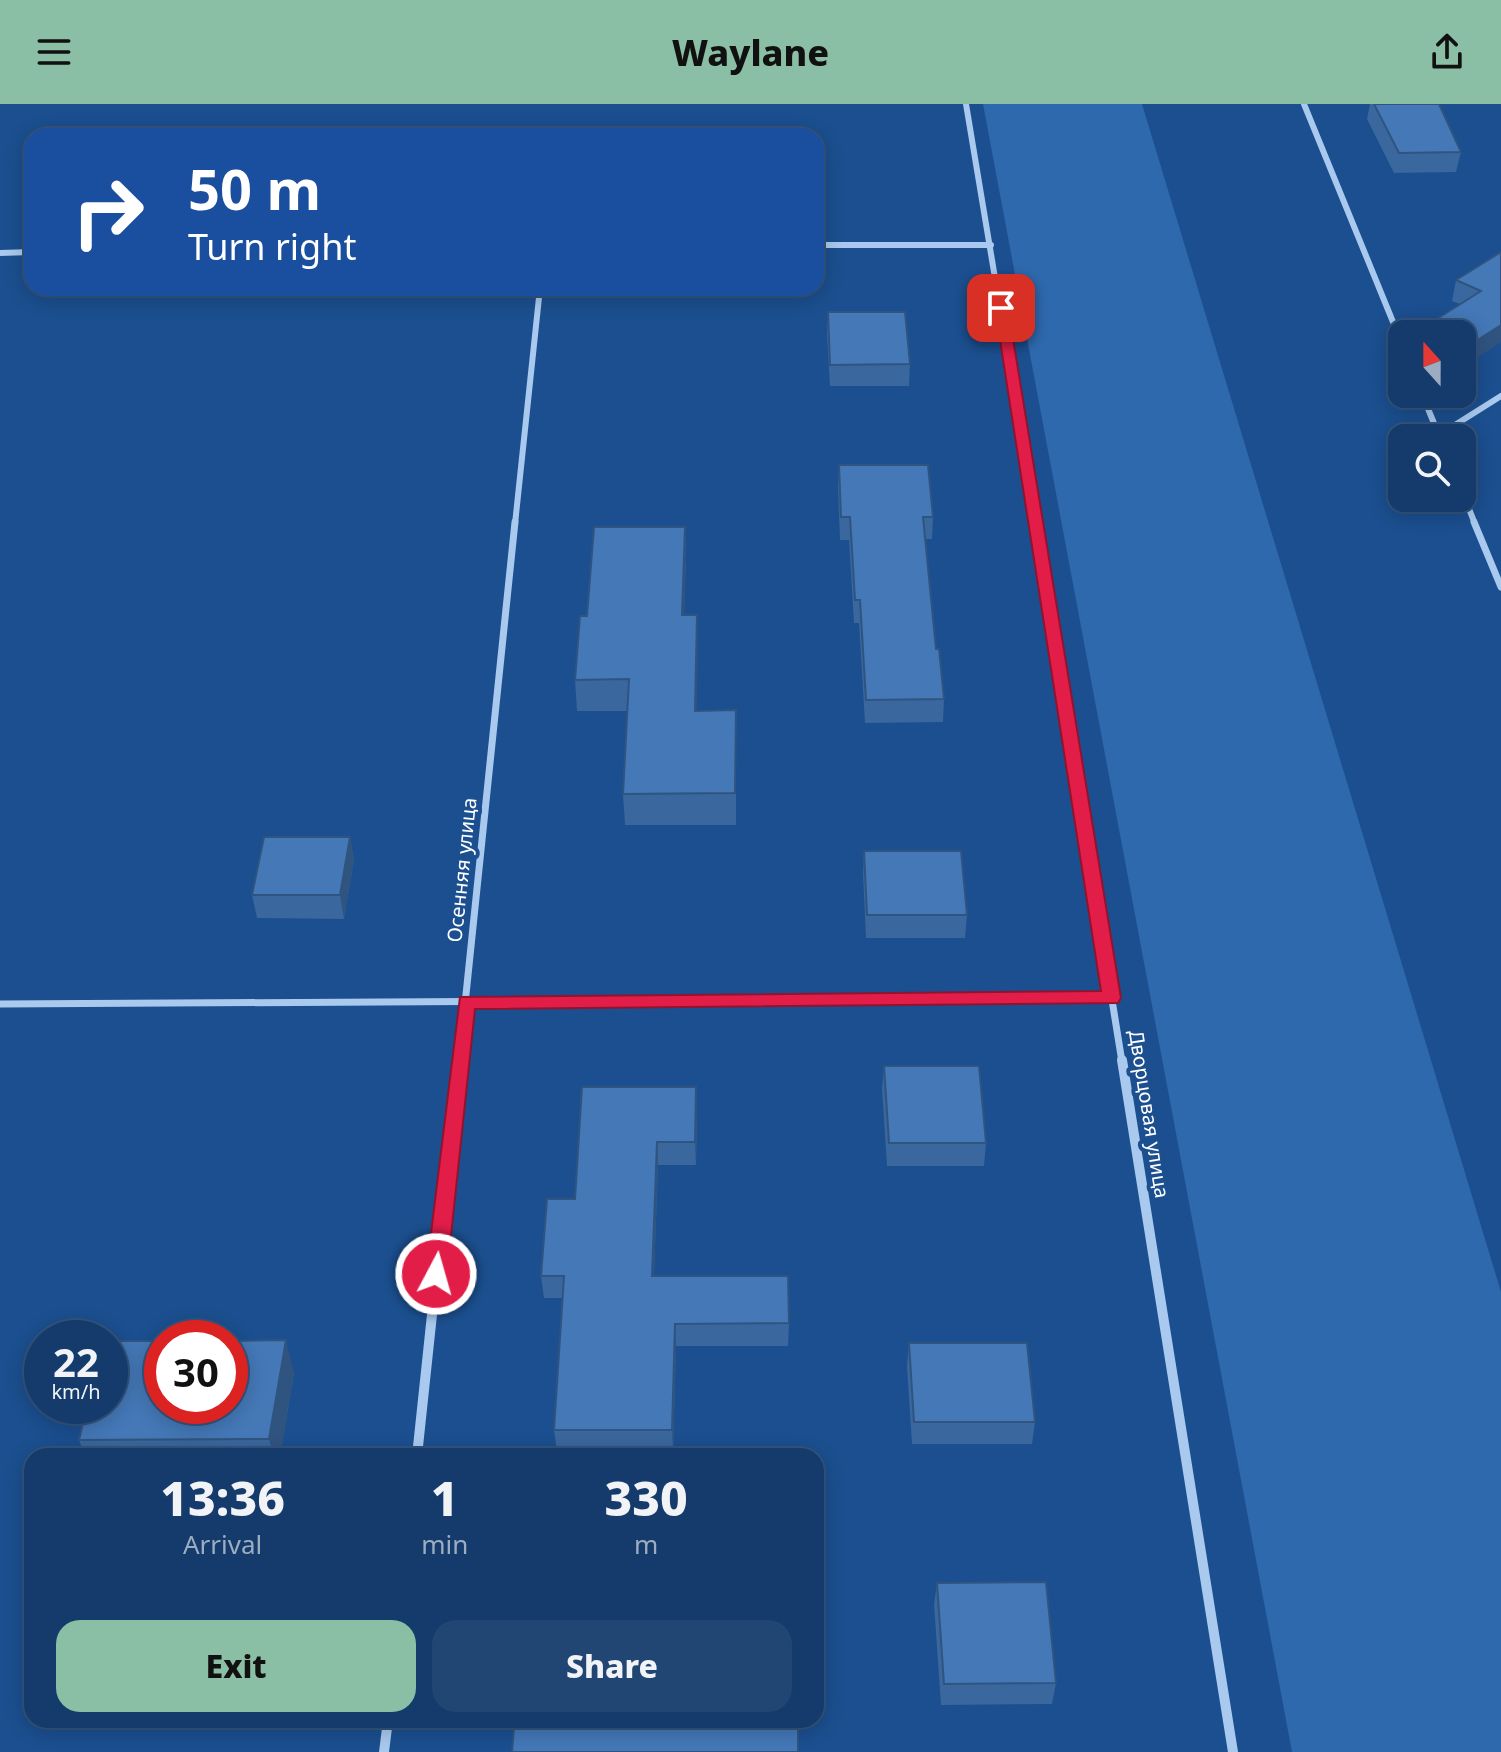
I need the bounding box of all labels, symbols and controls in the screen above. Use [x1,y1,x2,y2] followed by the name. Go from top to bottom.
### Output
[672,28,829,77] text: Waylane
[32,30,76,74] icon: menu
[1425,30,1469,74] icon: share
[188,150,321,226] text: 50 m
[56,160,160,264] icon: right
[188,222,356,271] text: Turn right
[967,274,1035,342] pin
[979,286,1023,330] icon: arrive
[1388,320,1476,408] north arrow
[1388,320,1476,512] map controls
[1388,424,1476,512] button: search
[440,796,483,944] street label: Осенняя улица
[1123,1028,1176,1200] street label: Дворцовая улица
[394,1232,478,1316] position arrow
[144,1320,248,1424] speed limit sign: 30
[53,1334,99,1389] text: 22
[51,1378,101,1405] text: km/h
[160,1465,285,1530] text: 13:36
[431,1465,459,1530] text: 1
[605,1465,688,1530] text: 330
[183,1526,262,1562] text: Arrival
[421,1526,468,1562] text: min
[634,1526,658,1562] text: m
[56,1620,416,1712] button: Exit
[432,1620,792,1712] button: Share

